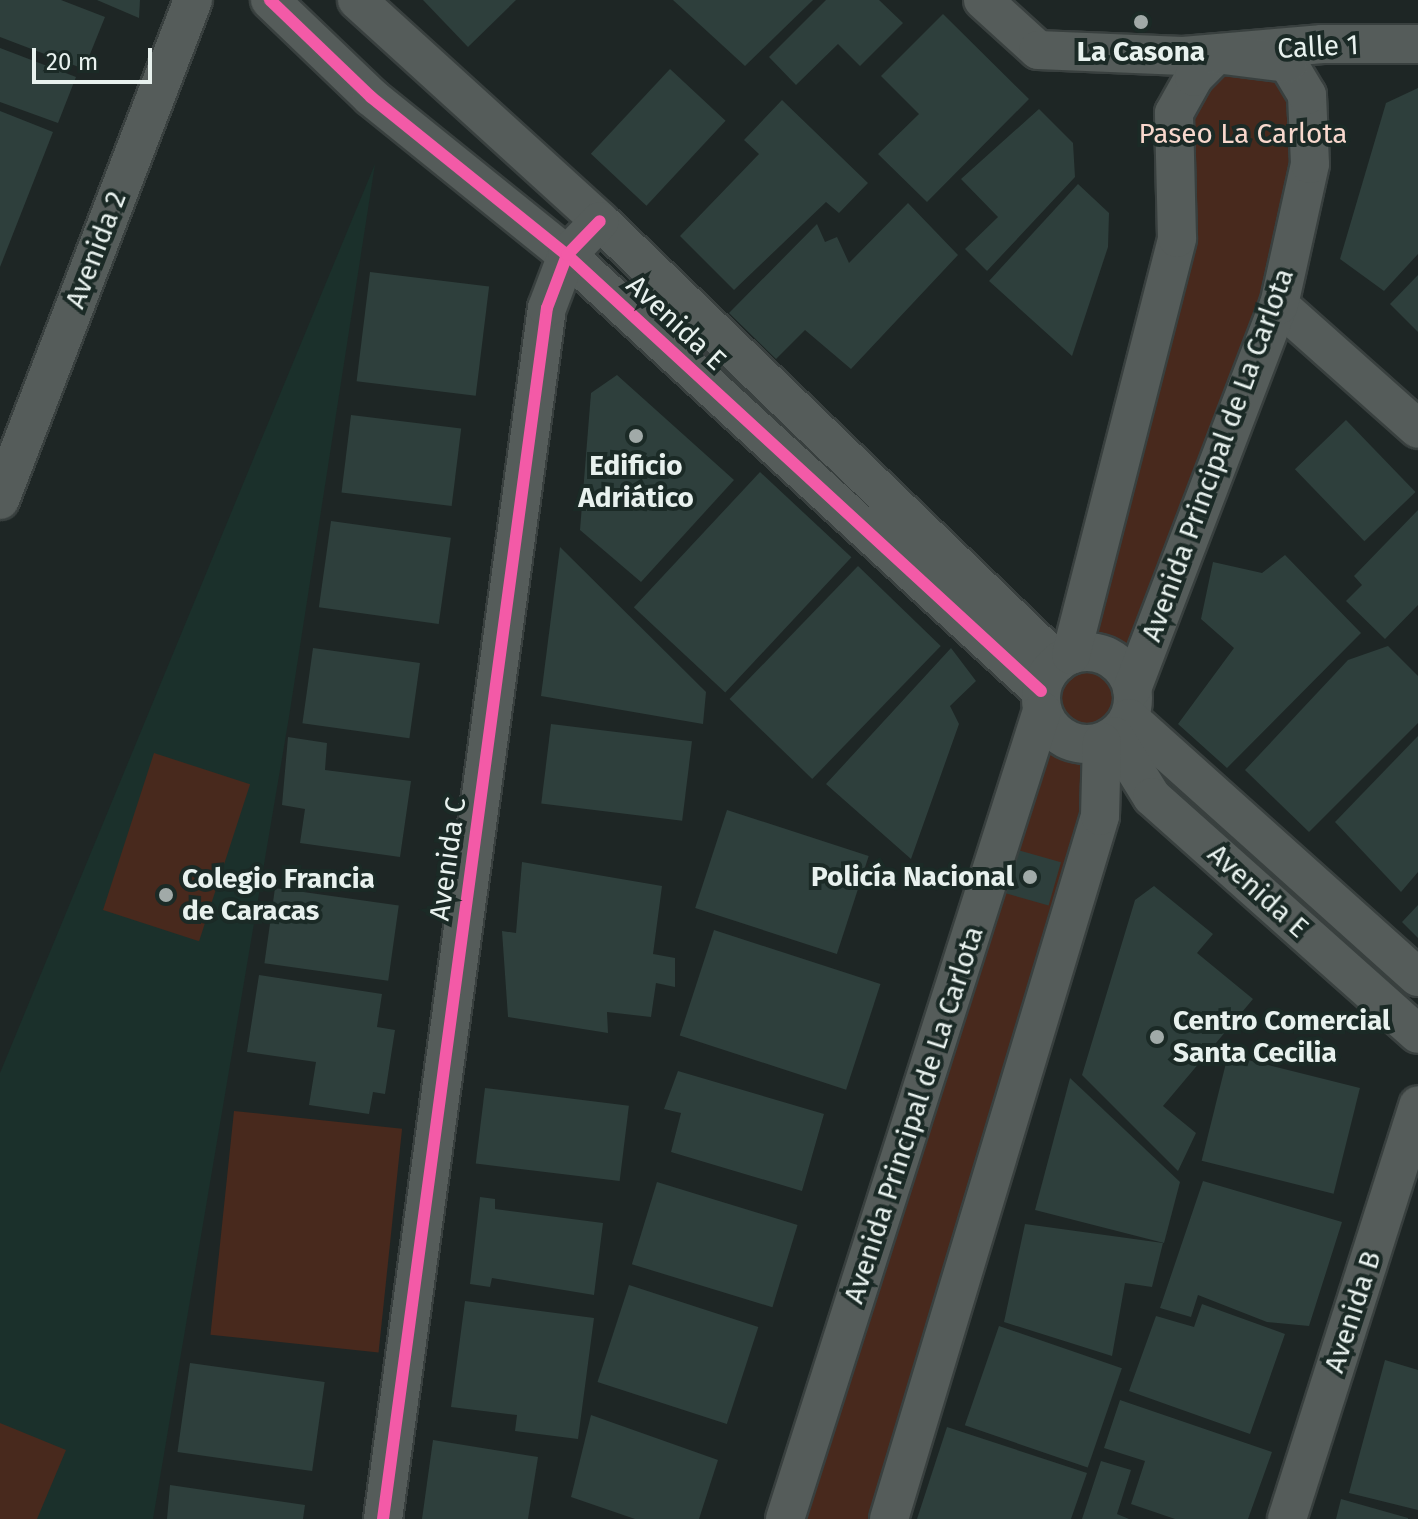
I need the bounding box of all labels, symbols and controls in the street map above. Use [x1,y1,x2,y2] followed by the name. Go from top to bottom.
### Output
[1132,13,1150,31] marker: La Casona
[1276,28,1360,66] street label: Calle 1
[36,32,156,82] scale bar
[1077,35,1205,69] place label: La Casona
[46,48,98,76] text: 20 m
[1138,117,1348,151] park label: Paseo La Carlota
[58,187,134,313] street label: Avenida 2
[1135,264,1301,646] street label: Avenida Principal de La Carlota
[619,269,733,377] street label: Avenida E
[627,427,645,445] marker: Edificio Adriático
[578,449,694,515] place label: Edificio Adriático
[423,795,473,923] street label: Avenida C
[1201,837,1315,945] street label: Avenida E
[811,860,1014,894] place label: Policía Nacional
[182,862,375,928] place label: Colegio Francia de Caracas
[1021,868,1039,886] marker: Policía Nacional
[157,886,175,904] marker: Colegio Francia de Caracas
[837,922,991,1308] street label: Avenida Principal de La Carlota
[1173,1004,1390,1070] place label: Centro Comercial Santa Cecilia
[1148,1028,1166,1046] marker: Centro Comercial Santa Cecilia
[1318,1247,1388,1377] street label: Avenida B

